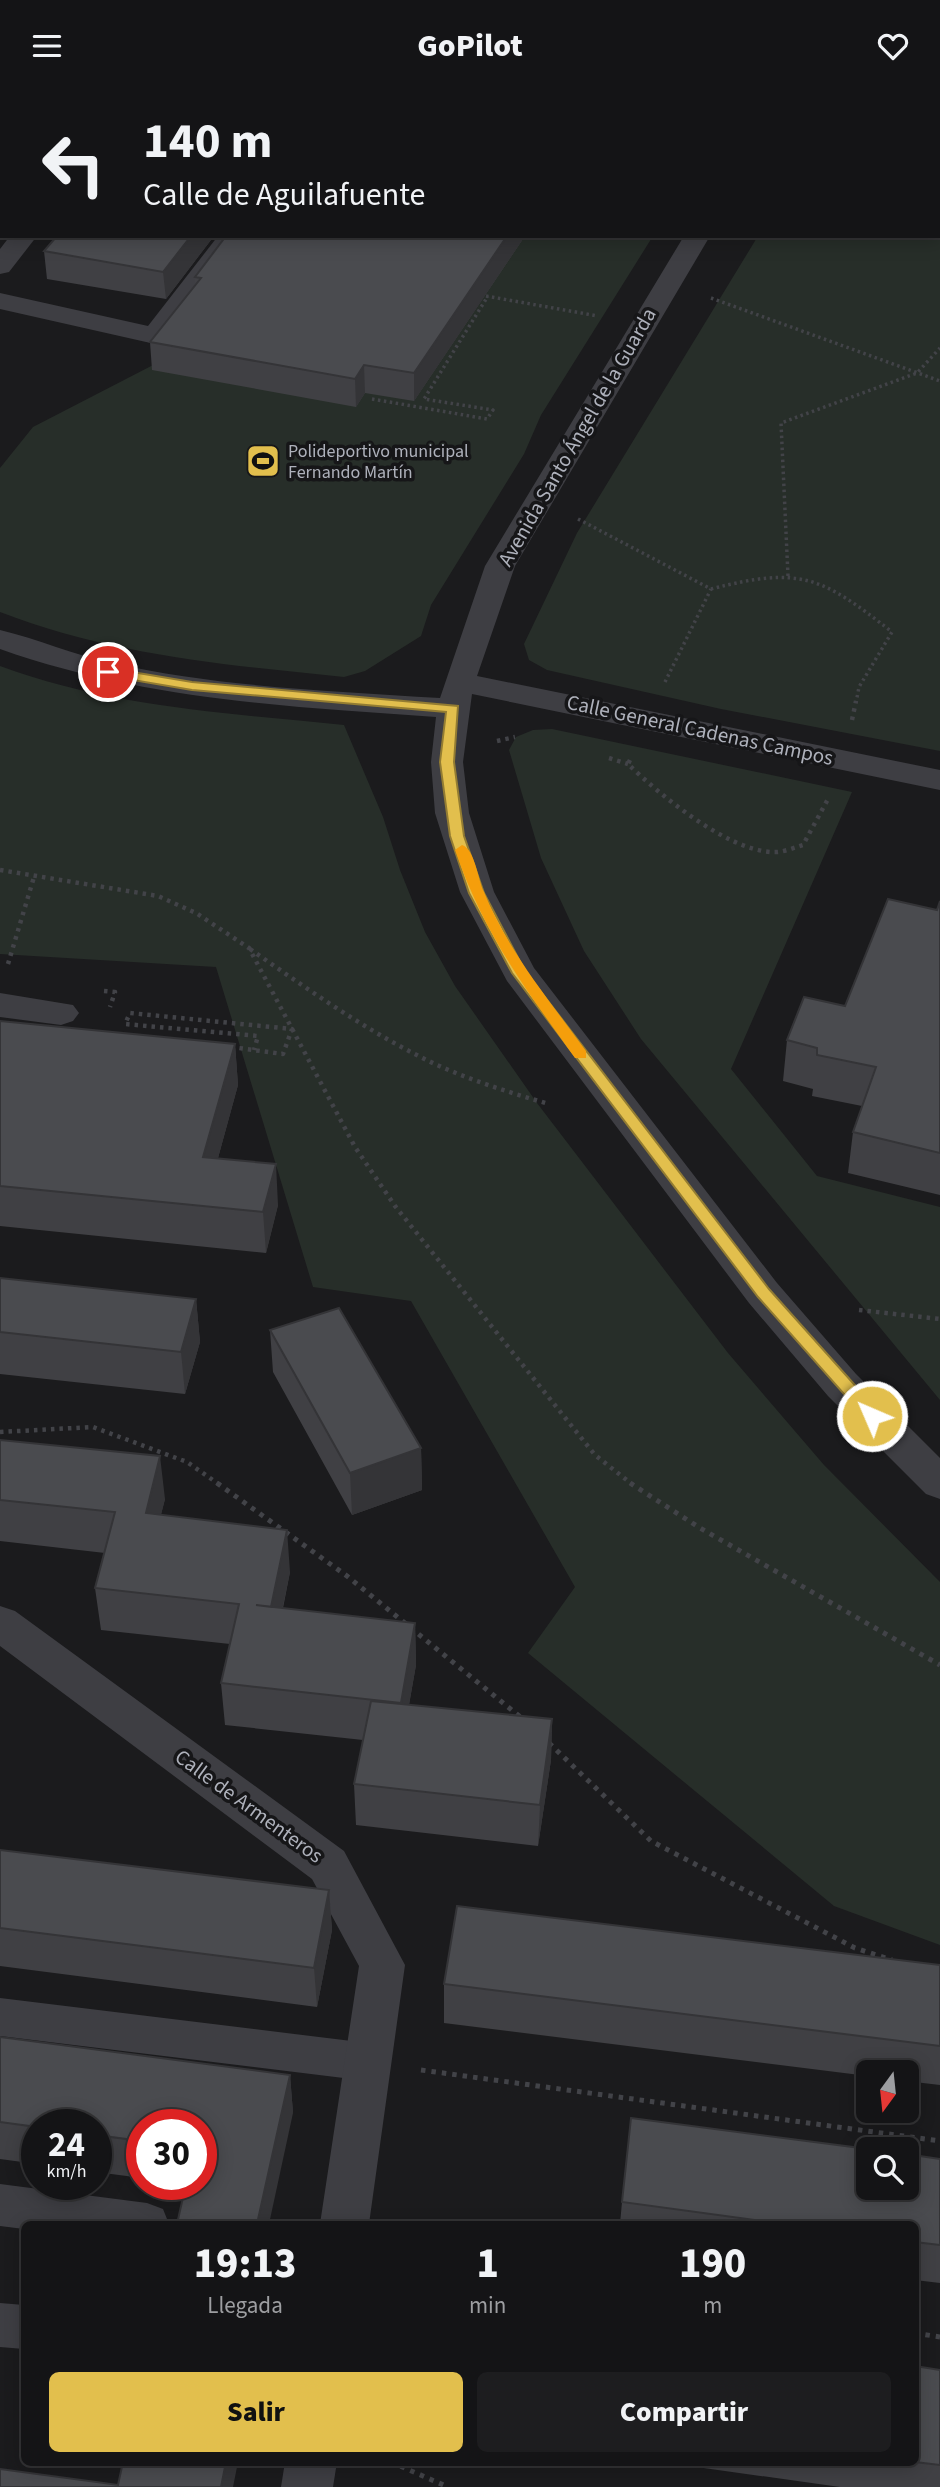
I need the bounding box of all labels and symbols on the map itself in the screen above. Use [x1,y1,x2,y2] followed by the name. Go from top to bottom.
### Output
[490,302,664,572] street label: Avenida Santo Ángel de la Guarda
[288,439,469,485] place label: Polideportivo municipal Fernando Martín
[244,442,282,480] sports icon: Polideportivo municipal Fernando Martín
[78,642,138,702] pin
[564,687,836,773] street label: Calle General Cadenas Campos
[835,1379,909,1453] position arrow
[169,1742,329,1870] street label: Calle de Armenteros
[856,2060,919,2123] north arrow
[126,2109,217,2200] speed limit sign: 30

